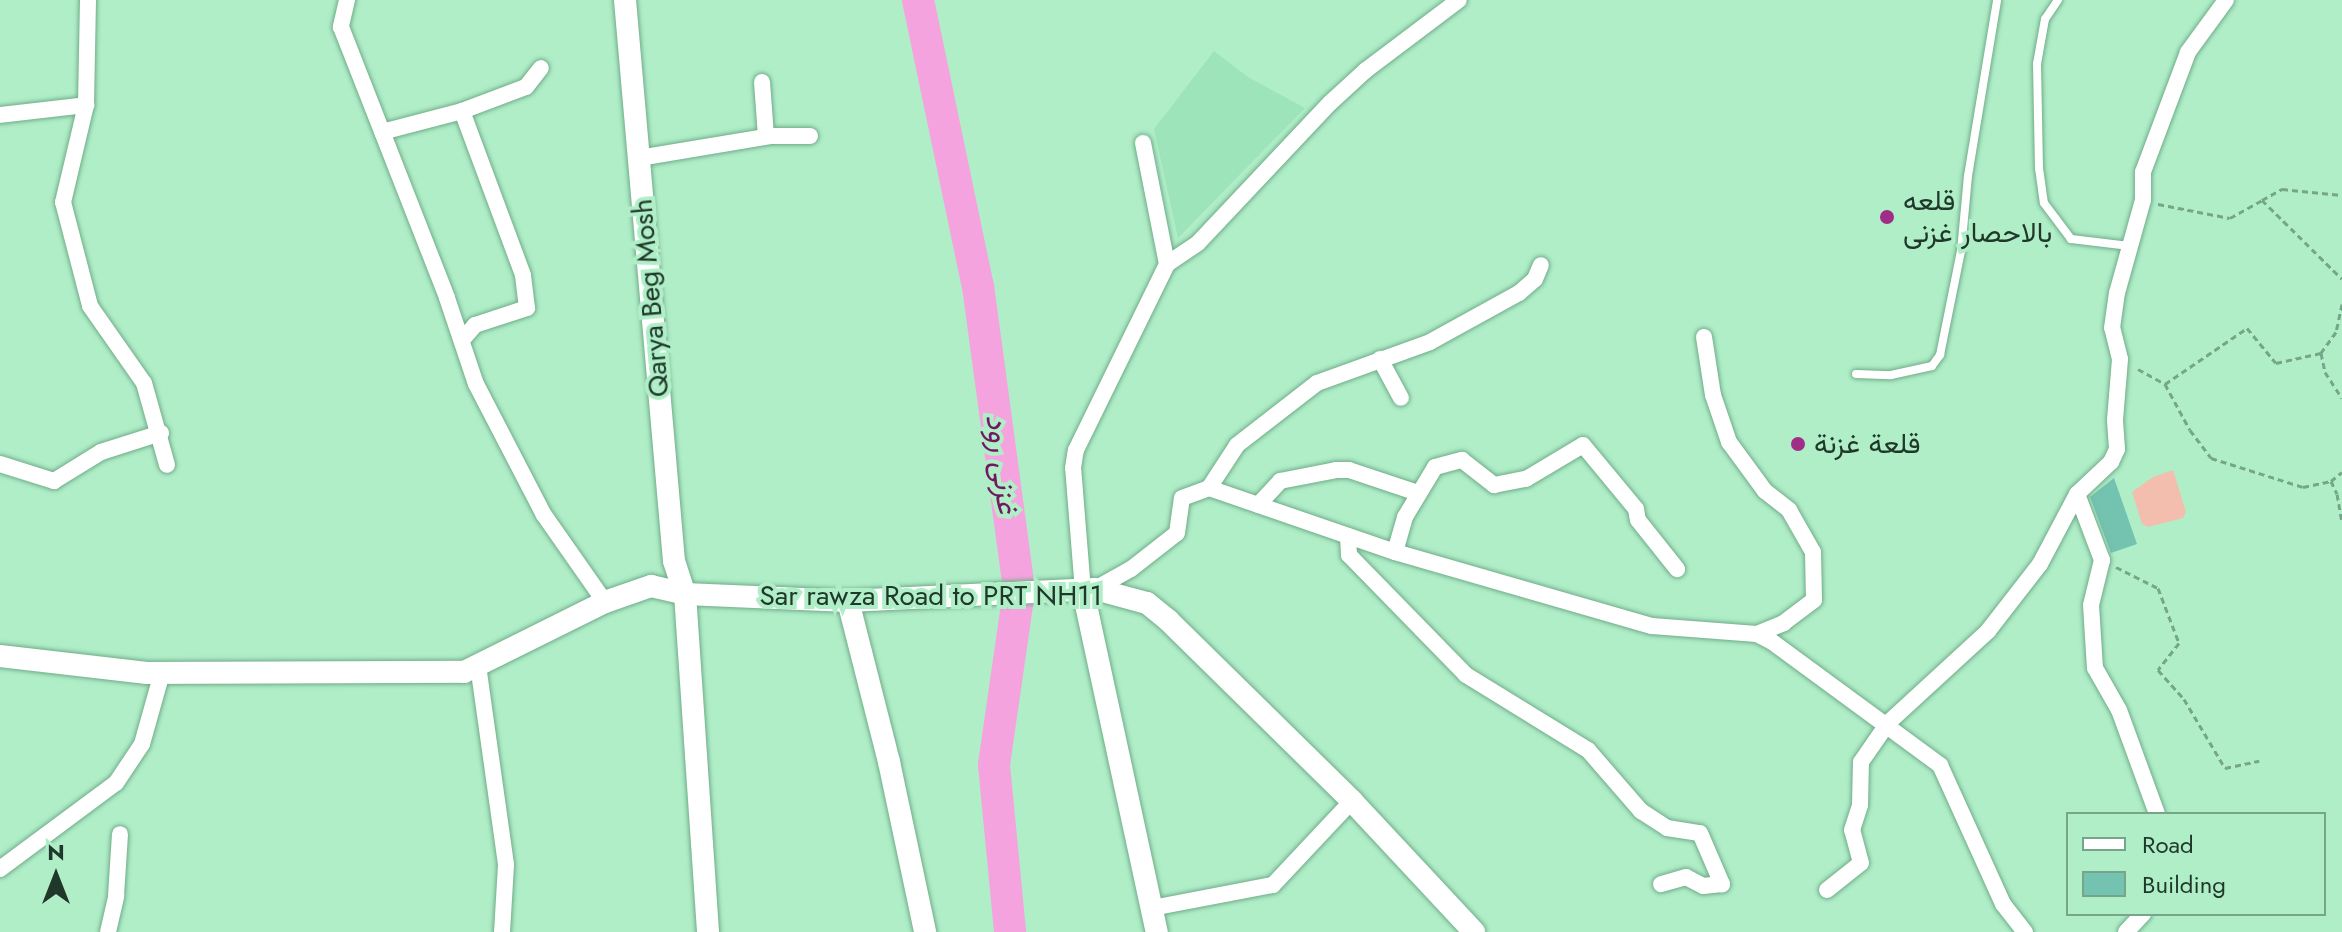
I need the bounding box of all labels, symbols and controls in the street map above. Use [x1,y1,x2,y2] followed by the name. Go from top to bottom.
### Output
[1903,184,2052,250] place label: قلعه بالاحصار غزنی
[626,198,676,398] street label: Qarya Beg Mosh
[1878,208,1896,226] marker: قلعه بالاحصار غزنی
[978,412,1026,516] water label: غزنی رود
[1814,427,1921,461] place label: قلعة غزنة
[1789,435,1807,453] marker: قلعة غزنة
[760,579,1102,613] street label: Sar rawza Road to PRT NH11
[2066,812,2326,916] legend
[2142,827,2194,862] text: Road
[16,836,96,916] north arrow
[47,836,65,868] text: N
[2142,867,2226,902] text: Building

